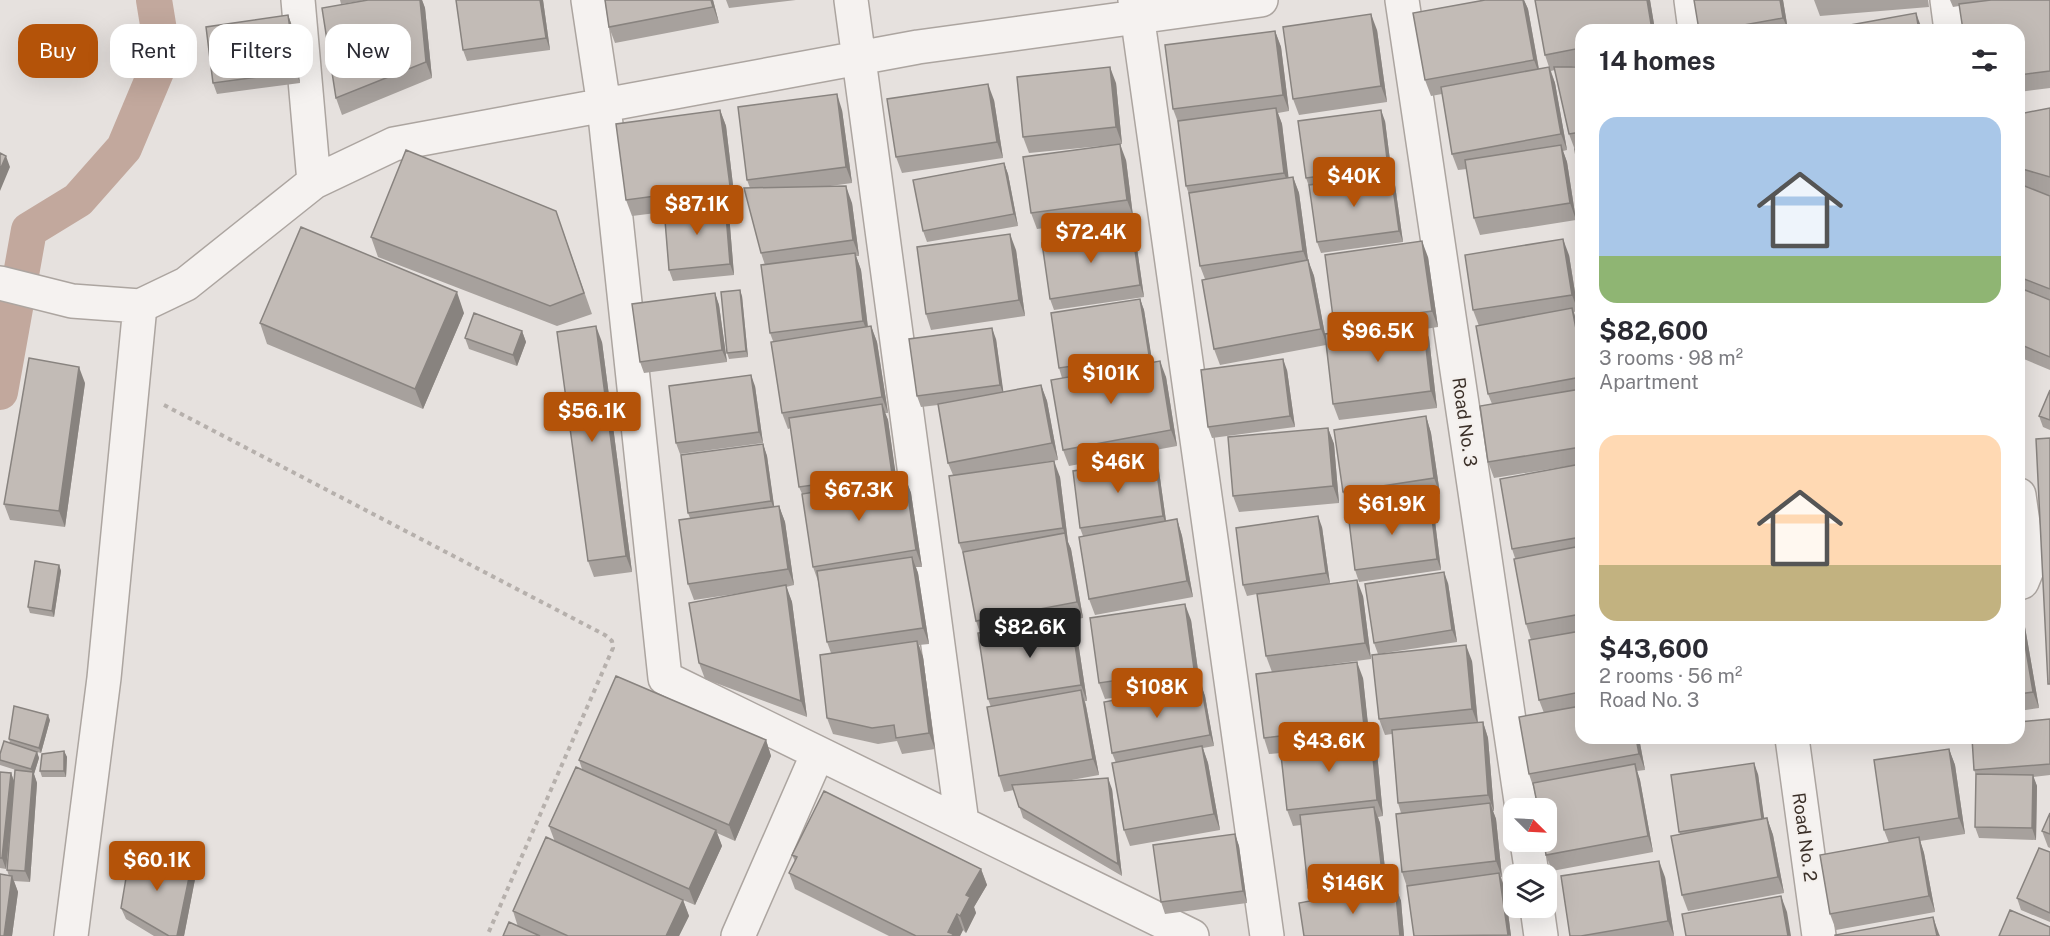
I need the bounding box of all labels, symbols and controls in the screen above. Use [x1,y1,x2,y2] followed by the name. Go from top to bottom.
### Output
[18,24,98,78] chip: Buy
[110,24,197,78] chip: Rent
[209,24,313,78] chip: Filters
[325,24,411,78] chip: New
[1968,44,2001,77] icon: filters
[1599,45,1715,76] text: 14 homes
[1746,156,1854,264] icon: home
[1318,157,1390,208] pin: $40K
[1327,164,1381,188] text: $40K
[648,185,746,236] pin: $87.1K
[664,192,730,216] text: $87.1K
[1042,213,1140,264] pin: $72.4K
[1055,220,1127,244] text: $72.4K
[1329,312,1427,363] pin: $96.5K
[1599,315,1708,346] text: $82,600
[1341,319,1415,343] text: $96.5K
[1599,346,1743,370] text: 3 rooms · 98 m²
[1069,354,1153,405] pin: $101K
[1082,361,1140,385] text: $101K
[1599,370,1699,394] text: Apartment
[1448,376,1482,468] street label: Road No. 3
[543,392,641,443] pin: $56.1K
[558,399,626,423] text: $56.1K
[1082,443,1154,494] pin: $46K
[1091,450,1145,474] text: $46K
[810,471,908,522] pin: $67.3K
[1746,474,1854,582] icon: home
[824,478,894,502] text: $67.3K
[1343,485,1441,536] pin: $61.9K
[1358,492,1426,516] text: $61.9K
[981,608,1079,659] pin: $82.6K
[994,615,1066,639] text: $82.6K
[1599,633,1709,664] text: $43,600
[1599,664,1742,688] text: 2 rooms · 56 m²
[1115,668,1199,719] pin: $108K
[1126,675,1188,699] text: $108K
[1599,688,1699,712] text: Road No. 3
[1280,722,1378,773] pin: $43.6K
[1293,729,1365,753] text: $43.6K
[1788,791,1822,883] street label: Road No. 2
[1503,798,1557,852] north arrow
[1503,798,1557,918] map controls
[108,841,206,892] pin: $60.1K
[123,848,191,872] text: $60.1K
[1311,864,1395,915] pin: $146K
[1503,864,1557,918] button: layers
[1322,871,1384,895] text: $146K

